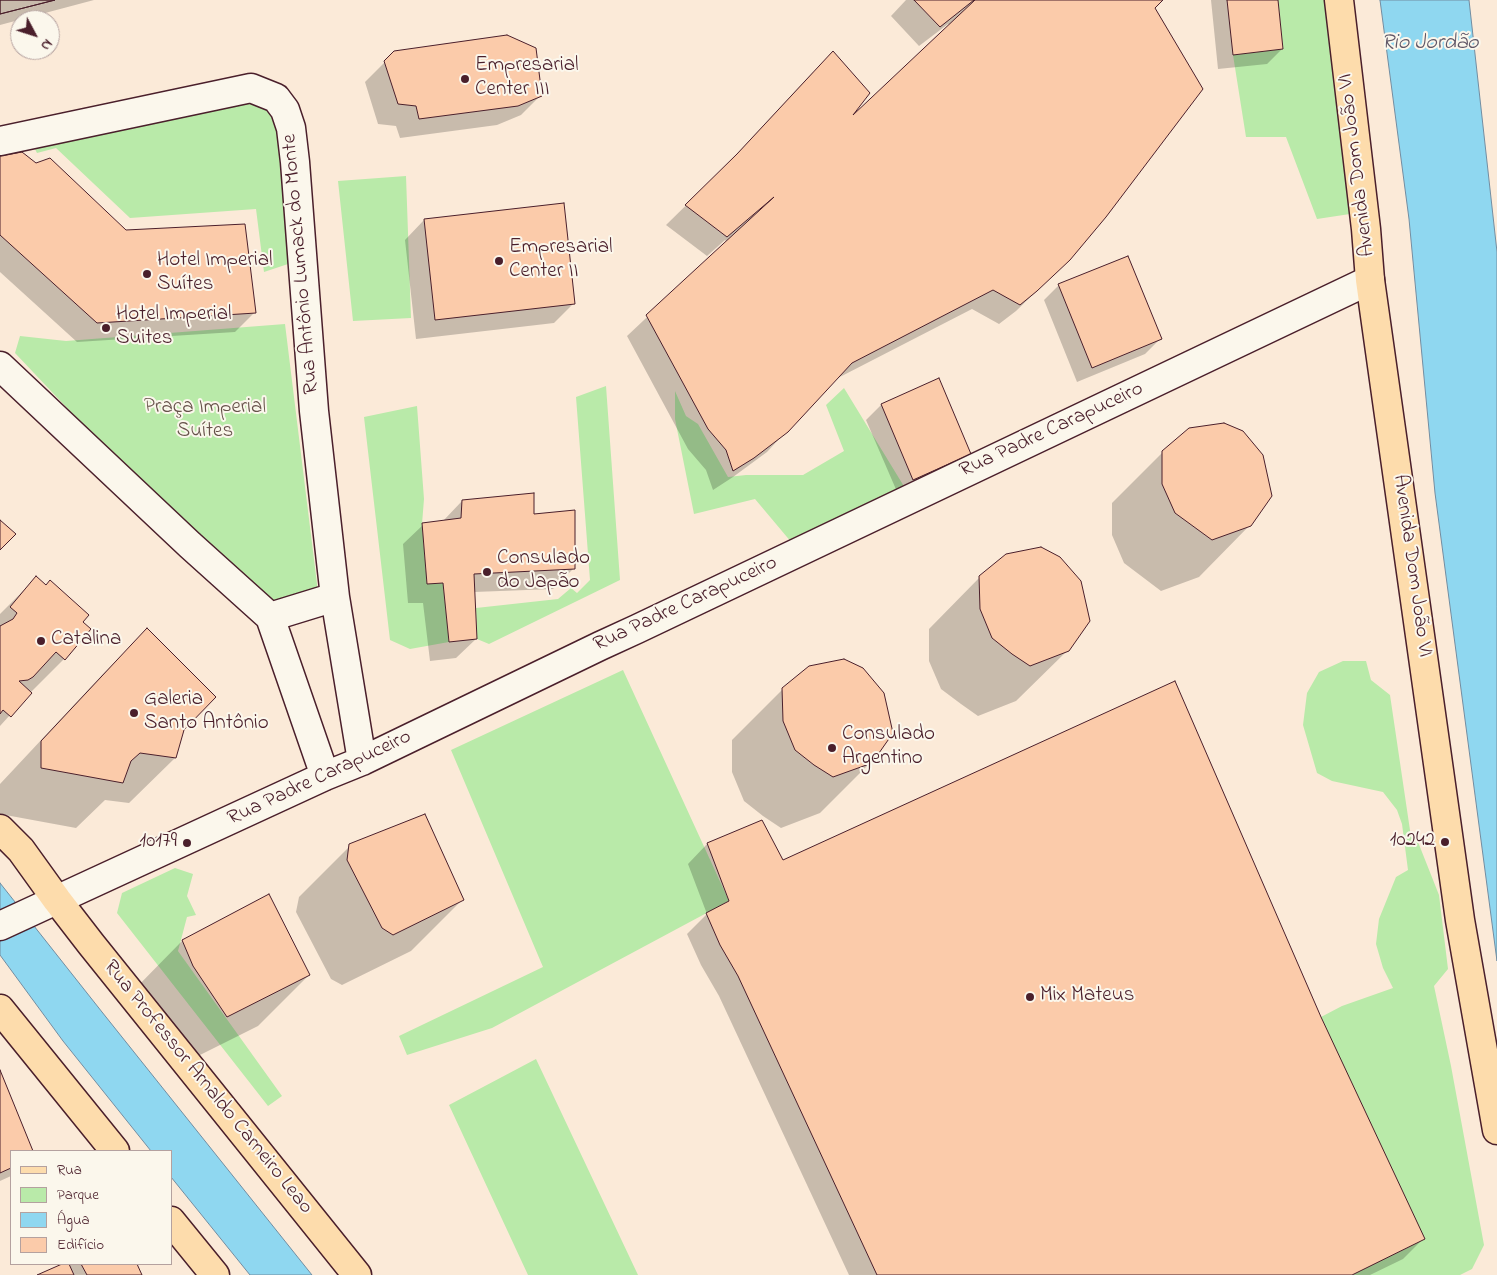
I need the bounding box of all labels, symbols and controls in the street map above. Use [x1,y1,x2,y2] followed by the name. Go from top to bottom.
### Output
[10,10,60,60] north arrow
[1382,31,1478,57] water label: Rio Jordão
[35,34,57,55] text: N
[475,54,579,104] place label: Empresarial Center III
[1334,72,1382,258] street label: Avenida Dom João VI
[459,73,471,85] marker: Empresarial Center III
[278,133,326,395] street label: Rua Antônio Lumack do Monte
[509,236,613,286] place label: Empresarial Center II
[157,249,273,299] place label: Hotel Imperial Suítes
[493,255,505,267] marker: Empresarial Center II
[141,268,153,280] marker: Hotel Imperial Suítes
[116,303,232,353] place label: Hotel Imperial Suites
[100,322,112,334] marker: Hotel Imperial Suites
[956,377,1148,485] street label: Rua Padre Carapuceiro
[144,396,266,446] park label: Praça Imperial Suítes
[1386,473,1436,659] street label: Avenida Dom João VI
[497,547,590,597] place label: Consulado do Japão
[590,551,782,659] street label: Rua Padre Carapuceiro
[481,566,493,578] marker: Consulado do Japão
[51,628,121,654] place label: Catalina
[35,635,47,647] marker: Catalina
[144,688,269,738] place label: Galeria Santo Antônio
[128,707,140,719] marker: Galeria Santo Antônio
[842,723,935,773] place label: Consulado Argentino
[224,725,416,833] street label: Rua Padre Carapuceiro
[826,742,838,754] marker: Consulado Argentino
[1390,829,1435,855] place label: 10242
[140,830,177,856] place label: 10179
[1439,836,1451,848] marker: 10242
[181,837,193,849] marker: 10179
[97,956,317,1220] street label: Rua Professor Arnaldo Carneiro Leao
[1040,984,1134,1010] place label: Mix Mateus
[1024,991,1036,1003] marker: Mix Mateus
[10,1150,172,1265] legend
[57,1159,82,1181] text: Rua
[57,1184,99,1206] text: Parque
[57,1209,90,1231] text: Água
[57,1234,104,1256] text: Edifício

